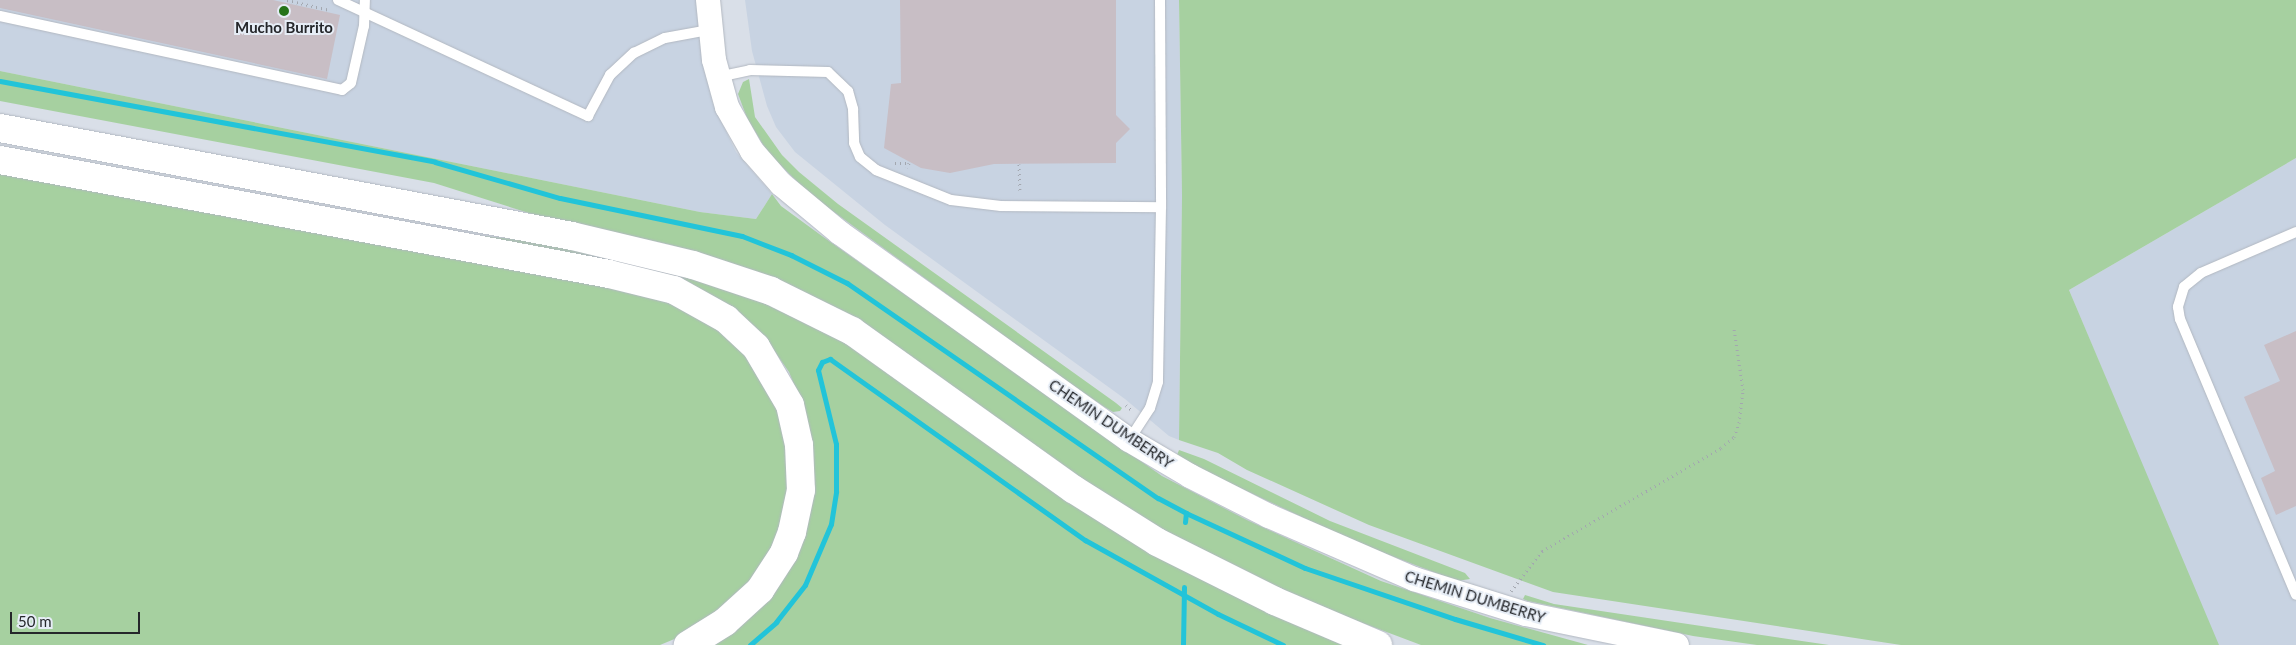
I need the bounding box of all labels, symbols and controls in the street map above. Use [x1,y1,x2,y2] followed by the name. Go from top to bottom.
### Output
[278,5,290,17] marker: Mucho Burrito
[235,19,333,37] place label: Mucho Burrito
[1045,376,1177,472] street label: CHEMIN DUMBERRY
[1403,567,1547,627] street label: CHEMIN DUMBERRY
[12,602,142,634] scale bar
[18,612,52,630] text: 50 m

